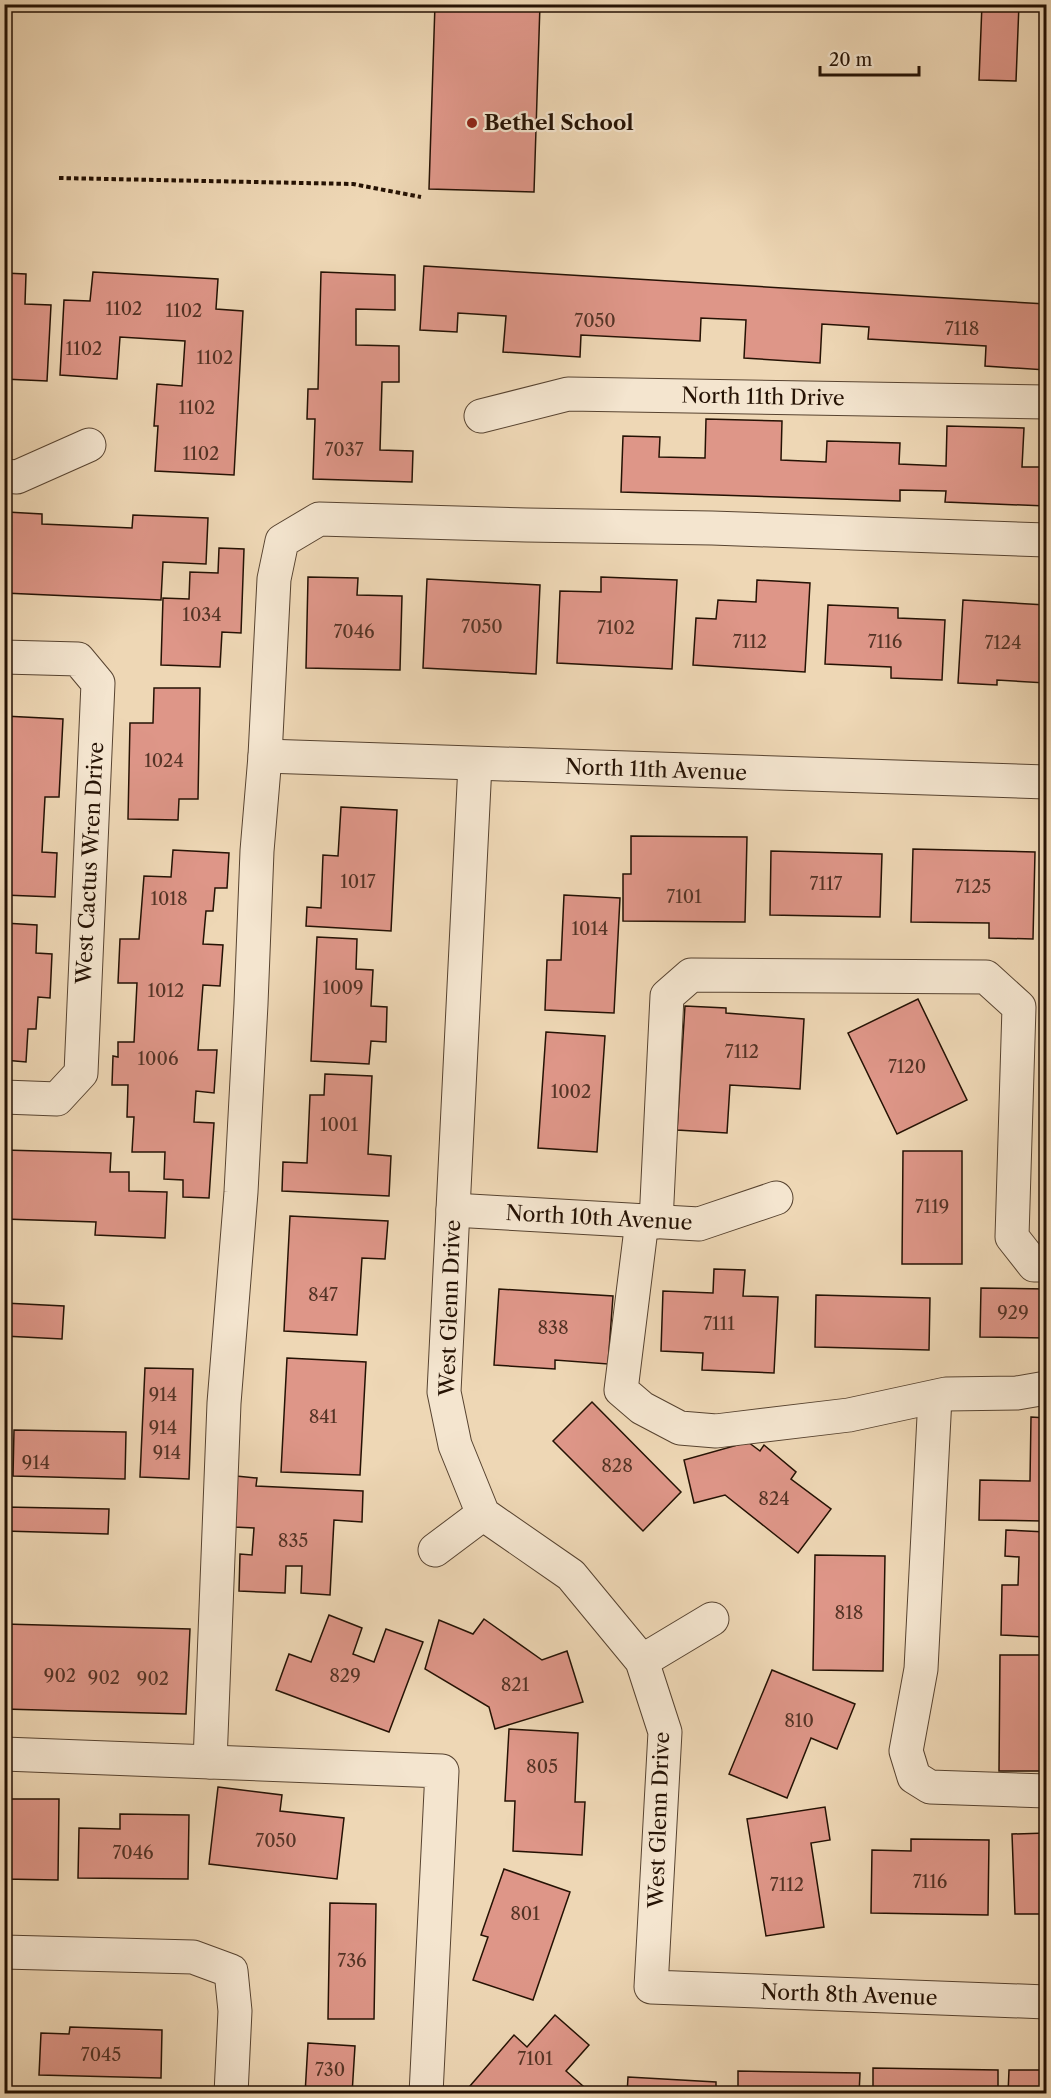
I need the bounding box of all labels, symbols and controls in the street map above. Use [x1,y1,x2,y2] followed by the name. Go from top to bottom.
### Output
[820,39,919,77] scale bar
[829,49,873,71] text: 20 m
[484,110,634,135] place label: Bethel School
[465,116,479,130] marker: Bethel School
[106,298,142,320] house number: 1102
[166,300,202,322] house number: 1102
[574,310,616,332] house number: 7050
[945,318,979,340] house number: 7118
[66,338,102,360] house number: 1102
[197,347,233,369] house number: 1102
[681,383,845,410] street label: North 11th Drive
[179,397,215,419] house number: 1102
[324,439,364,461] house number: 7037
[183,443,219,465] house number: 1102
[182,604,222,626] house number: 1034
[461,616,503,638] house number: 7050
[597,617,635,639] house number: 7102
[333,621,375,643] house number: 7046
[733,631,767,653] house number: 7112
[868,631,902,653] house number: 7116
[984,632,1022,654] house number: 7124
[71,741,108,986] street label: West Cactus Wren Drive
[144,750,184,772] house number: 1024
[564,754,748,785] street label: North 11th Avenue
[340,871,376,893] house number: 1017
[810,873,843,895] house number: 7117
[955,876,991,898] house number: 7125
[666,886,702,908] house number: 7101
[150,888,188,910] house number: 1018
[572,918,608,940] house number: 1014
[323,977,363,999] house number: 1009
[148,980,184,1002] house number: 1012
[725,1041,759,1063] house number: 7112
[138,1048,178,1070] house number: 1006
[888,1056,926,1078] house number: 7120
[551,1081,591,1103] house number: 1002
[320,1114,358,1136] house number: 1001
[915,1196,949,1218] house number: 7119
[505,1200,693,1235] street label: North 10th Avenue
[434,1219,465,1398] street label: West Glenn Drive
[308,1284,338,1306] house number: 847
[997,1302,1029,1324] house number: 929
[703,1313,735,1335] house number: 7111
[537,1317,569,1339] house number: 838
[149,1384,177,1406] house number: 914
[309,1406,338,1428] house number: 841
[149,1417,177,1439] house number: 914
[153,1442,181,1464] house number: 914
[22,1452,50,1474] house number: 914
[601,1455,633,1477] house number: 828
[758,1488,790,1510] house number: 824
[278,1530,308,1552] house number: 835
[835,1602,863,1624] house number: 818
[44,1665,76,1687] house number: 902
[329,1665,361,1687] house number: 829
[88,1667,120,1689] house number: 902
[137,1668,169,1690] house number: 902
[501,1674,530,1696] house number: 821
[784,1710,814,1732] house number: 810
[643,1731,674,1910] street label: West Glenn Drive
[526,1756,558,1778] house number: 805
[255,1830,297,1852] house number: 7050
[112,1842,154,1864] house number: 7046
[913,1871,947,1893] house number: 7116
[770,1874,804,1896] house number: 7112
[510,1903,540,1925] house number: 801
[337,1950,367,1972] house number: 736
[760,1979,938,2010] street label: North 8th Avenue
[81,2044,121,2066] house number: 7045
[517,2048,553,2070] house number: 7101
[315,2059,345,2081] house number: 730

